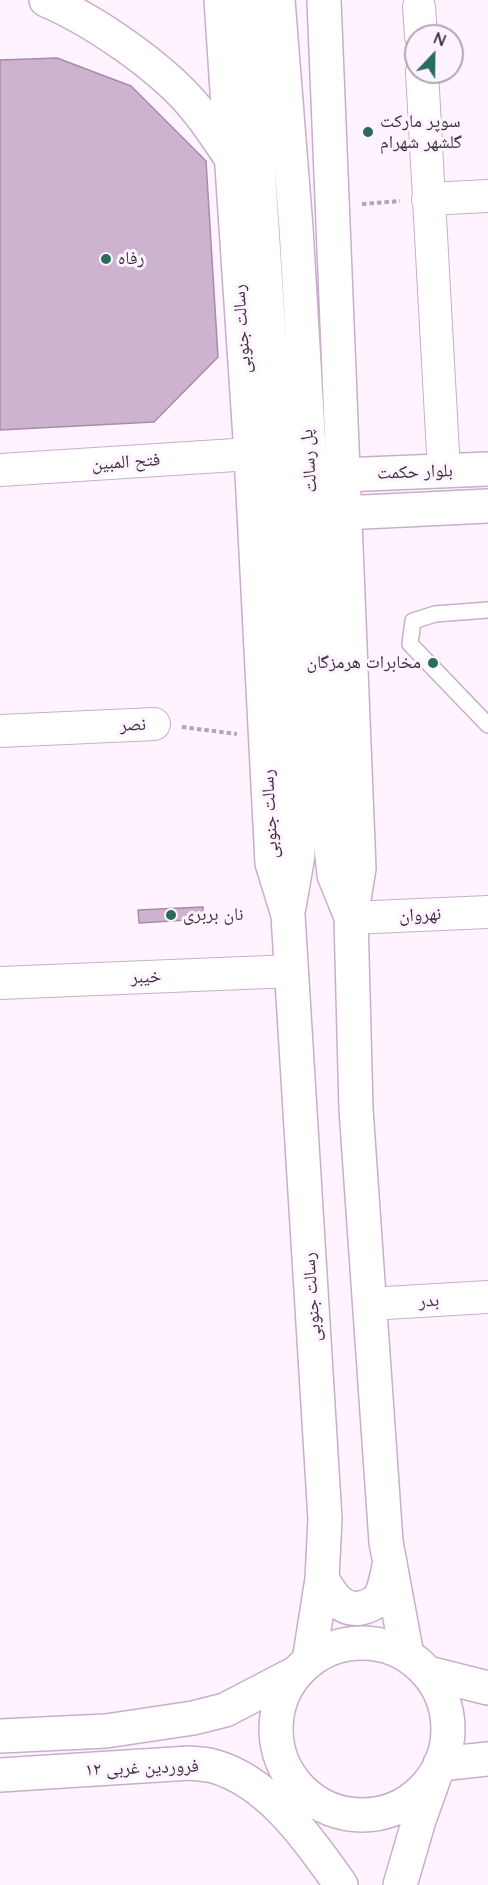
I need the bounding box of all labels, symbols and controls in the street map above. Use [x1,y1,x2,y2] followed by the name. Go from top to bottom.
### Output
[404,24,464,84] north arrow
[431,28,449,51] text: N
[380,111,462,154] place label: سوپر مارکت گلشهر شهرام
[361,125,375,139] marker: سوپر مارکت گلشهر شهرام
[118,248,144,270] place label: رفاه
[99,252,113,266] marker: رفاه
[228,284,256,374] street label: رسالت جنوبی
[296,429,322,493] street label: پل رسالت
[91,449,161,475] street label: فتح المبین
[377,460,453,484] street label: بلوار حکمت
[306,652,421,674] place label: مخابرات هرمزگان
[426,656,440,670] marker: مخابرات هرمزگان
[120,714,146,736] street label: نصر
[257,769,283,859] street label: رسالت جنوبی
[398,903,442,927] street label: نهروان
[183,904,244,926] place label: نان بربری
[164,908,178,922] marker: نان بربری
[130,966,162,988] street label: خیبر
[298,1252,326,1342] street label: رسالت جنوبی
[418,1290,440,1312] street label: بدر
[85,1755,199,1781] street label: ۱۲ فروردین غربی

